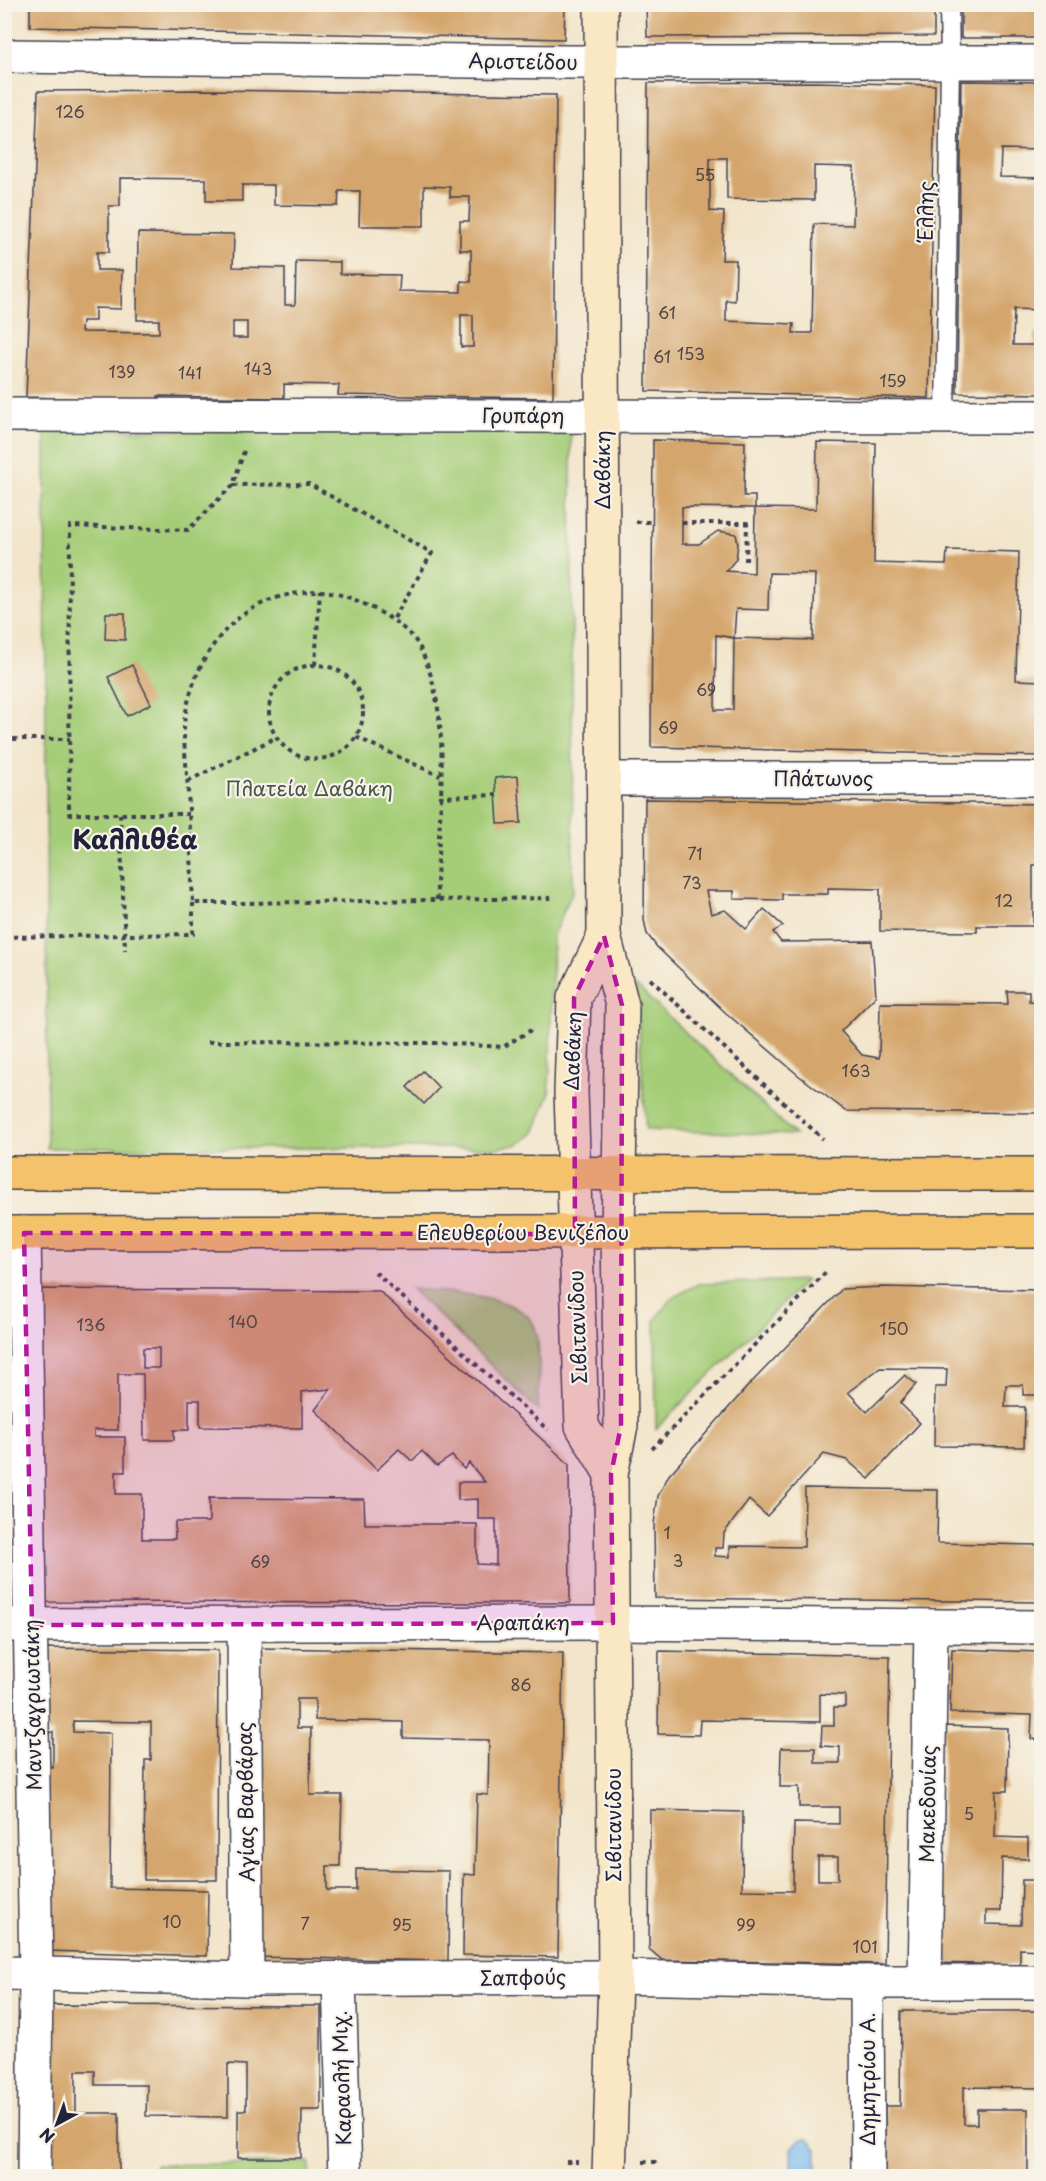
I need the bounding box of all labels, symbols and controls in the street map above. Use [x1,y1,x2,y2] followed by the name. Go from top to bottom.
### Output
[468,45,578,77] street label: Αριστείδου
[55,99,85,123] house number: 126
[695,162,715,186] house number: 55
[909,181,941,244] street label: Έλλης
[658,300,676,324] house number: 61
[677,341,705,365] house number: 153
[653,344,671,368] house number: 61
[244,356,272,380] house number: 143
[109,359,135,383] house number: 139
[178,360,202,384] house number: 141
[879,368,907,392] house number: 159
[482,400,564,430] street label: Γρυπάρη
[587,430,617,510] street label: Δαβάκη
[696,677,716,701] house number: 69
[658,715,678,739] house number: 69
[773,763,873,793] street label: Πλάτωνος
[225,773,393,803] park label: Πλατεία Δαβάκη
[72,819,198,858] district label: Καλλιθέα
[688,841,703,865] house number: 71
[682,870,702,894] house number: 73
[995,888,1013,912] house number: 12
[556,1011,588,1091] street label: Δαβάκη
[841,1058,871,1082] house number: 163
[417,1217,629,1247] street label: Ελευθερίου Βενιζέλου
[560,1269,594,1385] street label: Σιβιτανίδου
[228,1309,258,1333] house number: 140
[76,1312,106,1336] house number: 136
[879,1316,909,1340] house number: 150
[663,1520,671,1544] house number: 1
[673,1548,683,1572] house number: 3
[250,1549,270,1573] house number: 69
[476,1607,570,1637] street label: Αραπάκη
[16,1619,48,1791] street label: Μαντζαγριωτάκη
[511,1672,531,1696] house number: 86
[229,1722,261,1882] street label: Αγίας Βαρβάρας
[911,1745,943,1863] street label: Μακεδονίας
[598,1768,628,1882] street label: Σιβιτανίδου
[964,1801,974,1825] house number: 5
[163,1909,181,1933] house number: 10
[300,1911,310,1935] house number: 7
[392,1912,412,1936] house number: 95
[736,1912,756,1936] house number: 99
[853,1934,877,1958] house number: 101
[480,1961,566,1993] street label: Σαπφούς
[324,2010,358,2146] street label: Καραολή Μιχ.
[852,2012,882,2146] street label: Δημητρίου Α.
[27,2094,87,2154] north arrow
[34,2123,59,2149] text: N

